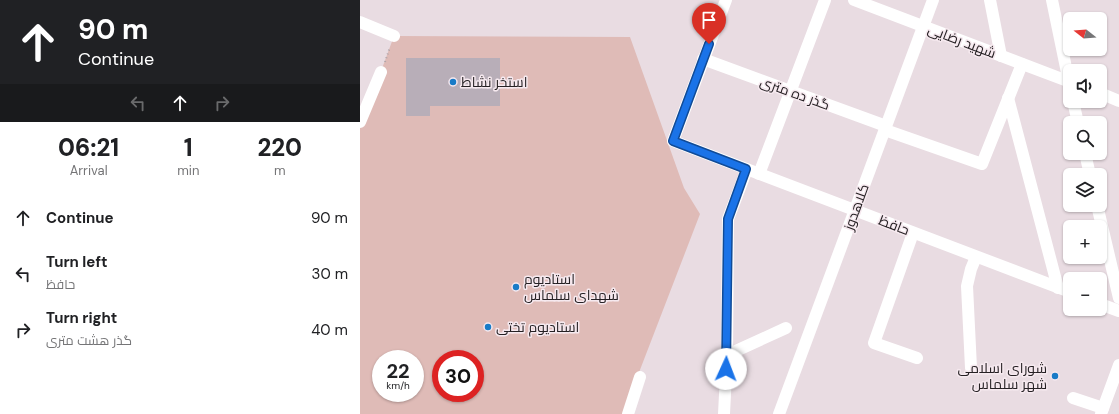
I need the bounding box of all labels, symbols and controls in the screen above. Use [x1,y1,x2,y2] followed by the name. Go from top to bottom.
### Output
[692,3,726,44] pin
[698,9,720,31] icon: arrive
[78,11,148,48] text: 90 m
[1063,12,1107,56] north arrow
[1063,12,1107,316] map controls
[12,16,64,68] icon: ahead
[925,20,999,62] street label: شهید رضایی
[78,47,154,71] text: Continue
[1063,64,1107,108] button: sound
[758,72,832,114] street label: گذر ده متری
[461,73,527,91] place label: استخر نشاط
[448,77,458,87] marker: استخر نشاط
[127,92,149,114] icon: left
[169,92,191,114] icon: ahead
[211,92,233,114] icon: right
[1063,116,1107,160] button: search
[58,132,119,163] text: 06:21
[184,132,193,163] text: 1
[257,132,302,163] text: 220
[70,162,108,179] text: Arrival
[177,162,199,179] text: min
[274,162,285,179] text: m
[1063,168,1107,212] button: layers
[839,181,873,234] street label: کلاهدوز
[12,207,34,229] icon: ahead
[46,208,114,228] text: Continue
[311,208,348,228] text: 90 m
[876,211,912,239] street label: حافظ
[1063,220,1107,264] button: +
[46,252,107,272] text: Turn left
[12,263,34,285] icon: left
[312,264,348,284] text: 30 m
[524,270,619,304] place label: استادیوم شهدای سلماس
[1063,272,1107,316] button: −
[46,276,75,293] text: حافظ
[511,282,521,292] marker: استادیوم شهدای سلماس
[46,308,117,328] text: Turn right
[496,318,579,337] place label: استادیوم تختی
[12,319,34,341] icon: right
[311,320,348,340] text: 40 m
[483,322,493,332] marker: استادیوم تختی
[46,332,132,349] text: گذر هشت متری
[705,348,747,390] position arrow
[432,350,484,402] speed limit sign: 30
[386,358,410,384] text: 22
[958,359,1047,393] place label: شورای اسلامی شهر سلماس
[1050,371,1060,381] marker: شورای اسلامی شهر سلماس
[386,379,410,392] text: km/h

